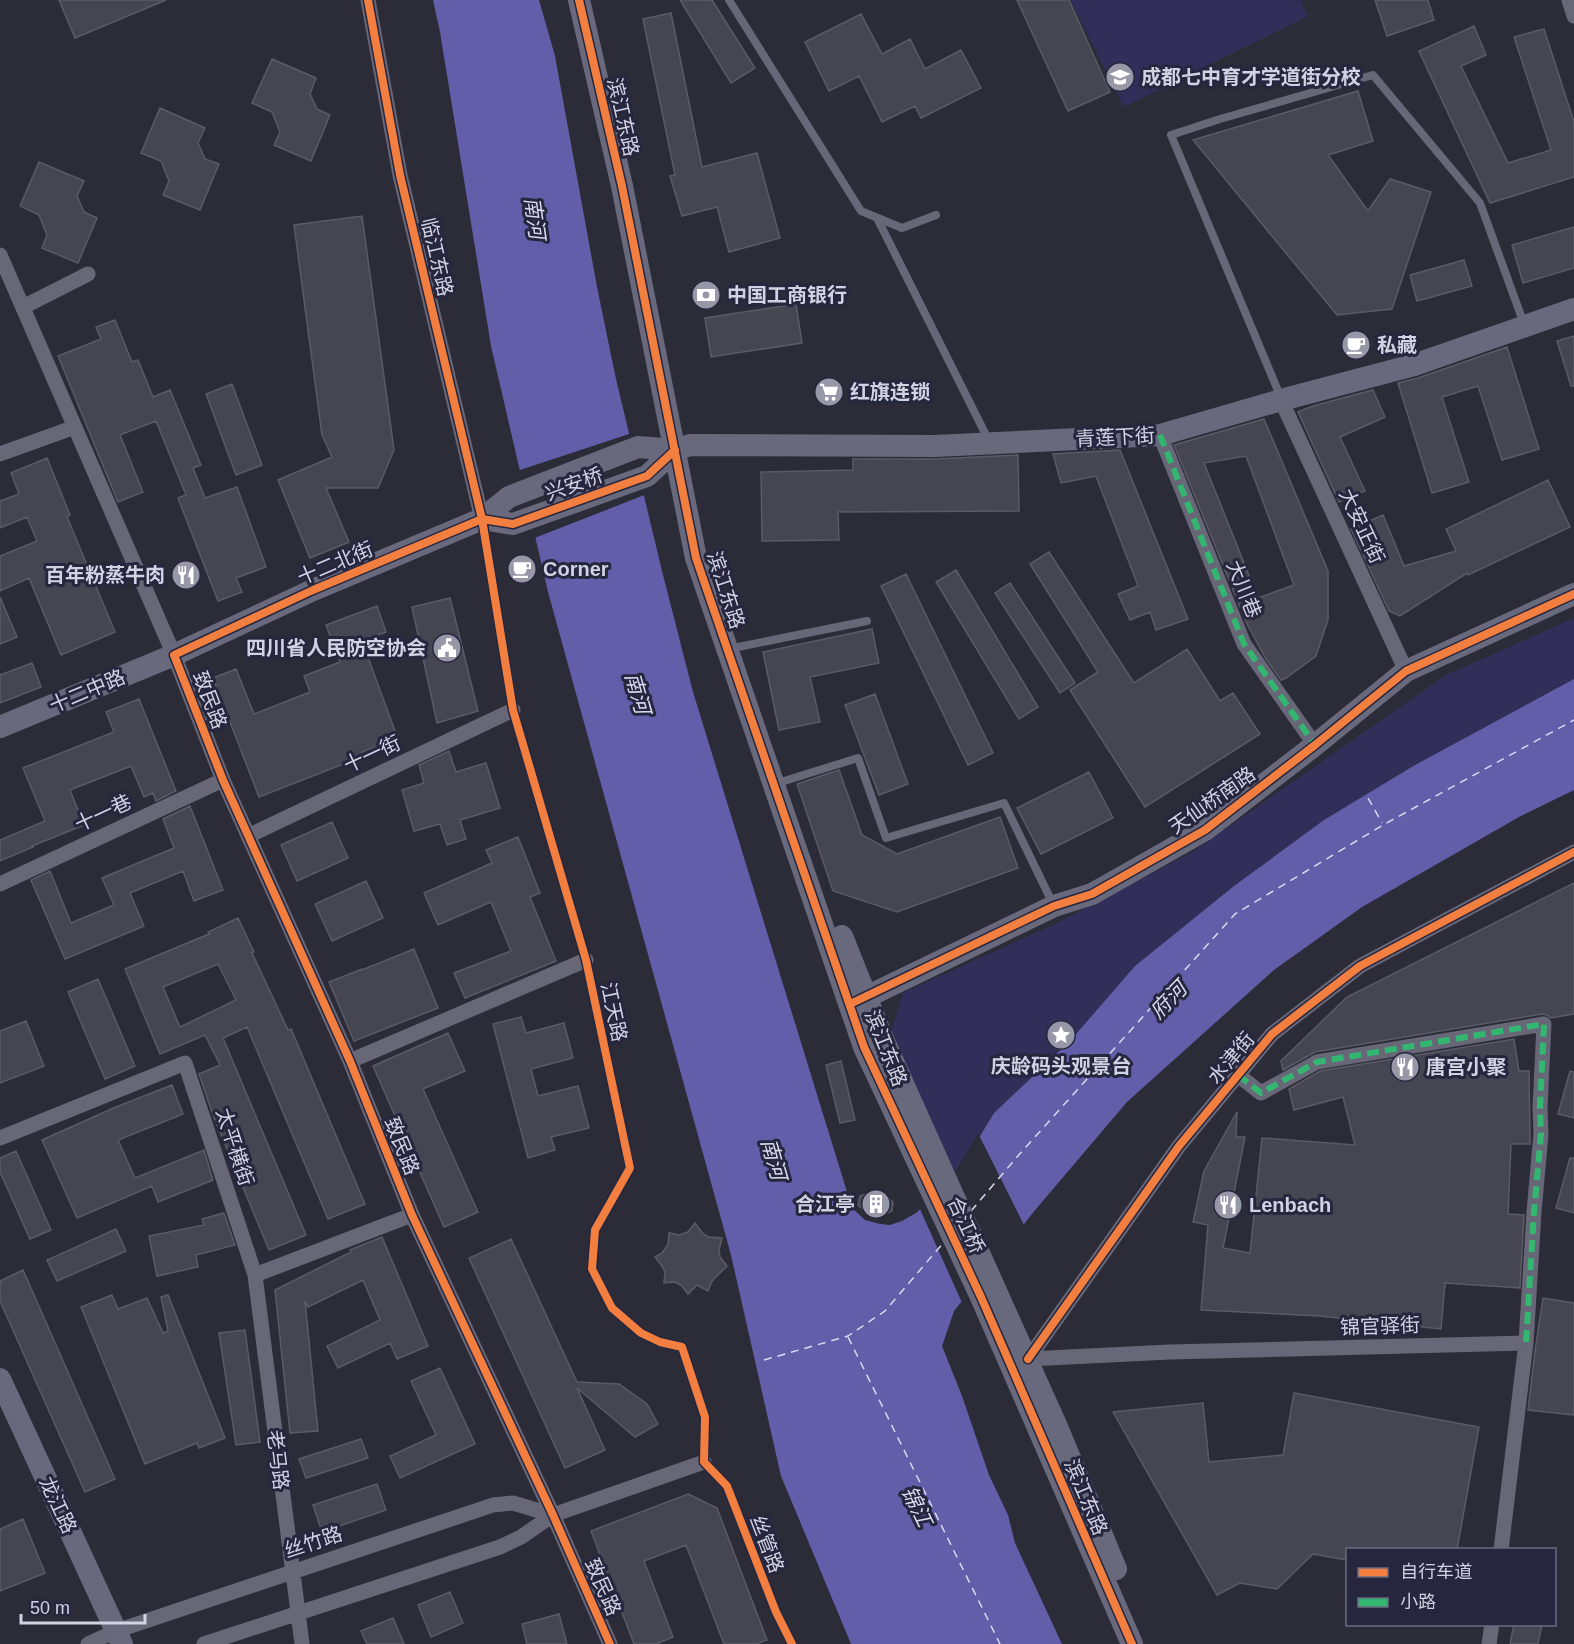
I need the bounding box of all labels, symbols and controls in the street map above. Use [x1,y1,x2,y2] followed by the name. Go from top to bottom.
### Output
[1104,61,1136,93] school or university icon: 成都七中育才学道街分校
[1141,66,1361,88] place label: 成都七中育才学道街分校
[603,76,643,158] street label: 滨江东路
[521,196,550,244] water label: 南河
[417,216,457,298] street label: 临江东路
[690,279,722,311] bank icon: 中国工商银行
[727,284,847,306] place label: 中国工商银行
[1340,329,1372,361] cafe icon: 私藏
[1377,334,1417,356] place label: 私藏
[813,376,845,408] supermarket icon: 红旗连锁
[850,381,931,403] place label: 红旗连锁
[1074,424,1156,450] street label: 青莲下街
[542,463,606,505] street label: 兴安桥
[1335,485,1389,567] street label: 大安正街
[294,537,376,589] street label: 十二北街
[703,549,749,631] street label: 滨江东路
[506,553,538,585] cafe icon: Corner
[1223,557,1265,621] street label: 大川巷
[543,558,609,580] place label: Corner
[170,559,202,591] restaurant icon: 百年粉蒸牛肉
[45,564,165,586] place label: 百年粉蒸牛肉
[431,632,463,664] public building icon: 四川省人民防空协会
[246,637,426,659] place label: 四川省人民防空协会
[46,665,128,717] street label: 十二中路
[189,668,231,732] street label: 致民路
[621,670,656,720] water label: 南河
[340,731,404,777] street label: 十一街
[1165,762,1259,838] street label: 天仙桥南路
[71,790,135,836] street label: 十一巷
[1145,974,1194,1023] water label: 府河
[597,980,631,1044] street label: 江天路
[861,1007,911,1089] street label: 滨江东路
[1045,1019,1077,1051] place icon: 庆龄码头观景台
[1203,1028,1259,1088] street label: 水津街
[1389,1051,1421,1083] restaurant icon: 唐宫小聚
[991,1055,1131,1077] place label: 庆龄码头观景台
[1426,1056,1507,1078] place label: 唐宫小聚
[212,1106,258,1188] street label: 太平横街
[381,1114,423,1178] street label: 致民路
[757,1136,792,1186] water label: 南河
[860,1188,892,1220] building icon: 合江亭
[1212,1189,1244,1221] restaurant icon: Lenbach
[795,1193,855,1215] place label: 合江亭
[943,1193,989,1257] street label: 合江桥
[1249,1194,1331,1216] place label: Lenbach
[1340,1314,1420,1338] street label: 锦官驿街
[263,1429,293,1491] street label: 老马路
[1060,1456,1112,1538] street label: 滨江东路
[35,1473,81,1537] street label: 龙江路
[897,1482,937,1532] water label: 锦江
[746,1512,788,1576] street label: 丝管路
[281,1522,345,1562] street label: 丝竹路
[1346,1548,1556,1626] legend
[581,1555,625,1619] street label: 致民路
[1400,1562,1472,1582] text: 自行车道
[21,1587,146,1625] scale bar
[1400,1592,1436,1612] text: 小路
[30,1598,70,1618] text: 50 m

